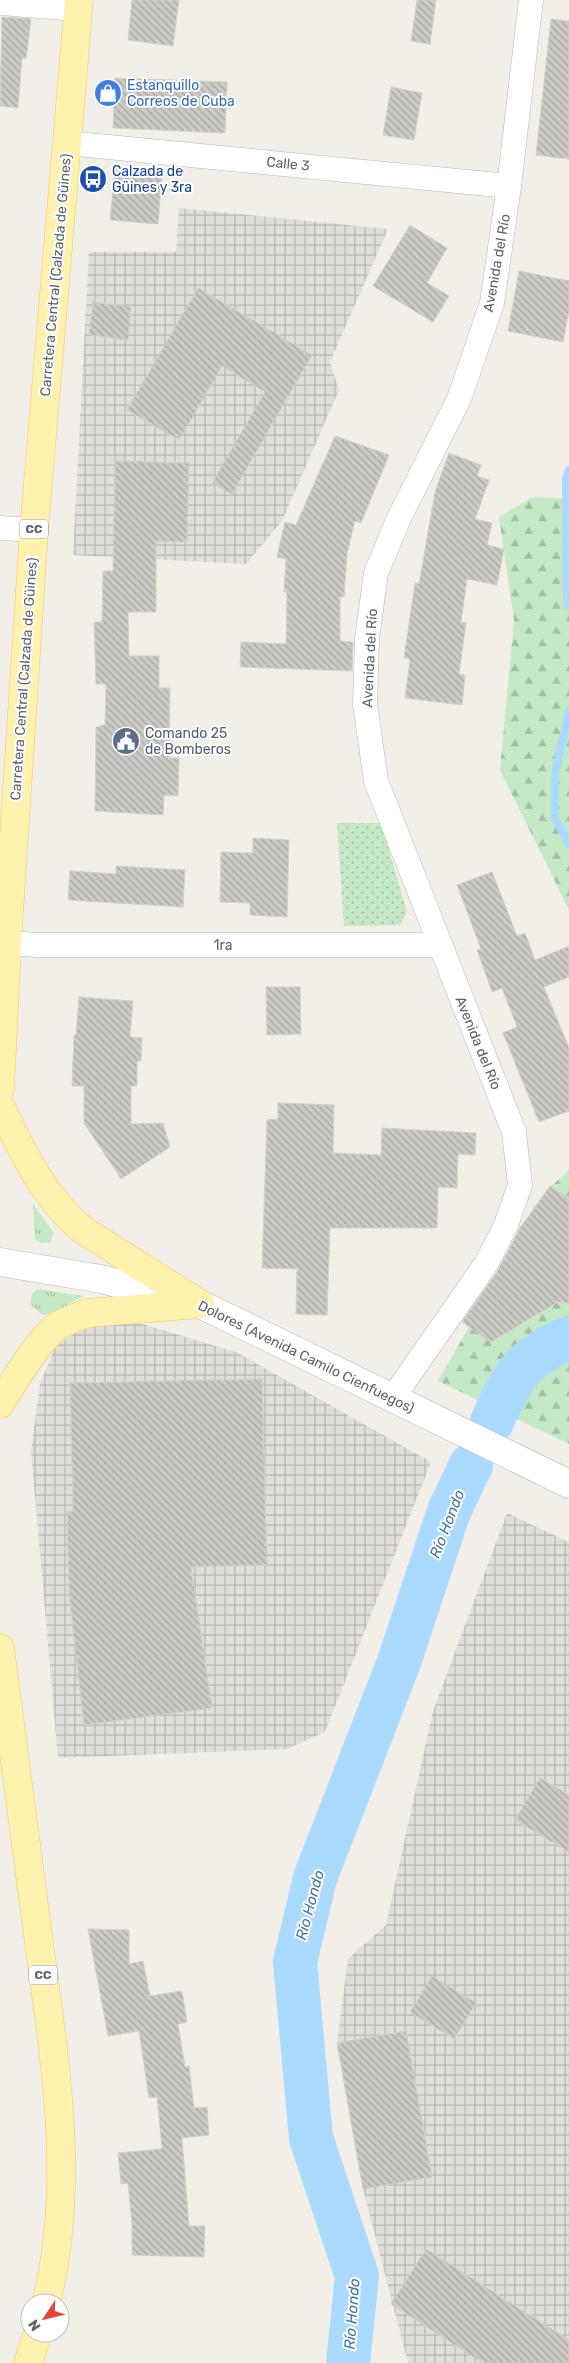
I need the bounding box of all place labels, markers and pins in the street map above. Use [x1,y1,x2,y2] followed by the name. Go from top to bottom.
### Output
[127,77,235,110] place label: Estanquillo Correos de Cuba
[93,78,123,108] shop icon: Estanquillo Correos de Cuba
[112,163,192,196] place label: Calzada de Güines y 3ra
[78,164,108,194] bus stop icon: Calzada de Güines y 3ra
[145,725,231,758] place label: Comando 25 de Bomberos
[111,726,141,756] public building icon: Comando 25 de Bomberos

